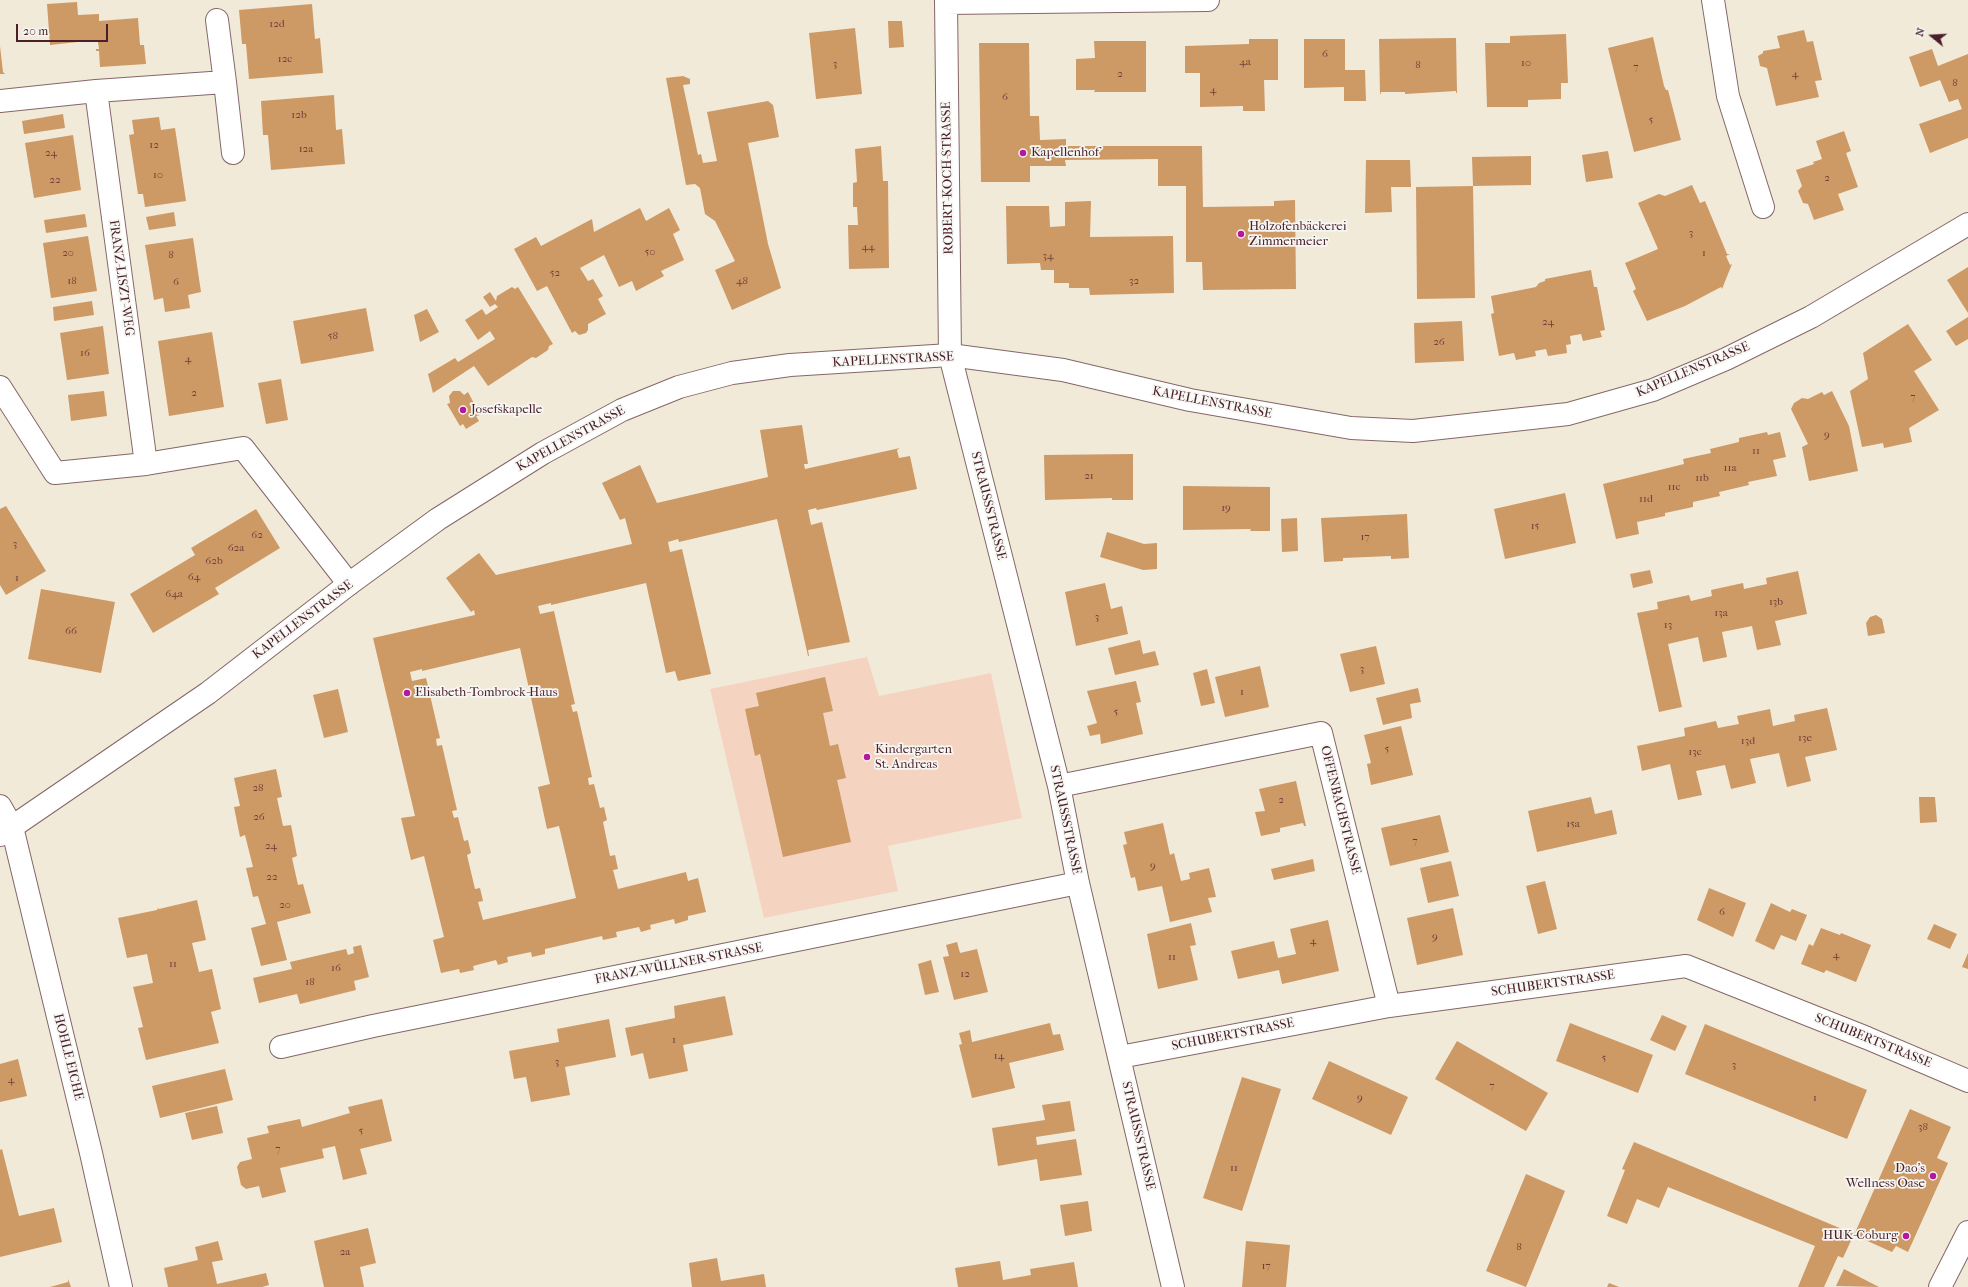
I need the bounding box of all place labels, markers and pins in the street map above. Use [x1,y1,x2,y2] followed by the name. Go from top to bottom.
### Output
[1031,145,1099,161] place label: Kapellenhof
[1018,148,1028,158] marker: Kapellenhof
[1249,219,1347,250] place label: Holzofenbäckerei Zimmermeier
[1236,229,1246,239] marker: Holzofenbäckerei Zimmermeier
[471,402,542,418] place label: Josefskapelle
[458,405,468,415] marker: Josefskapelle
[415,685,558,701] place label: Elisabeth-Tombrock-Haus
[402,688,412,698] marker: Elisabeth-Tombrock-Haus
[875,742,952,773] place label: Kindergarten St. Andreas
[862,752,872,762] marker: Kindergarten St. Andreas
[1846,1161,1925,1192] place label: Dao's Wellness Oase
[1928,1171,1938,1181] marker: Dao's Wellness Oase
[1823,1228,1898,1244] place label: HUK-Coburg
[1901,1231,1911,1241] marker: HUK-Coburg

